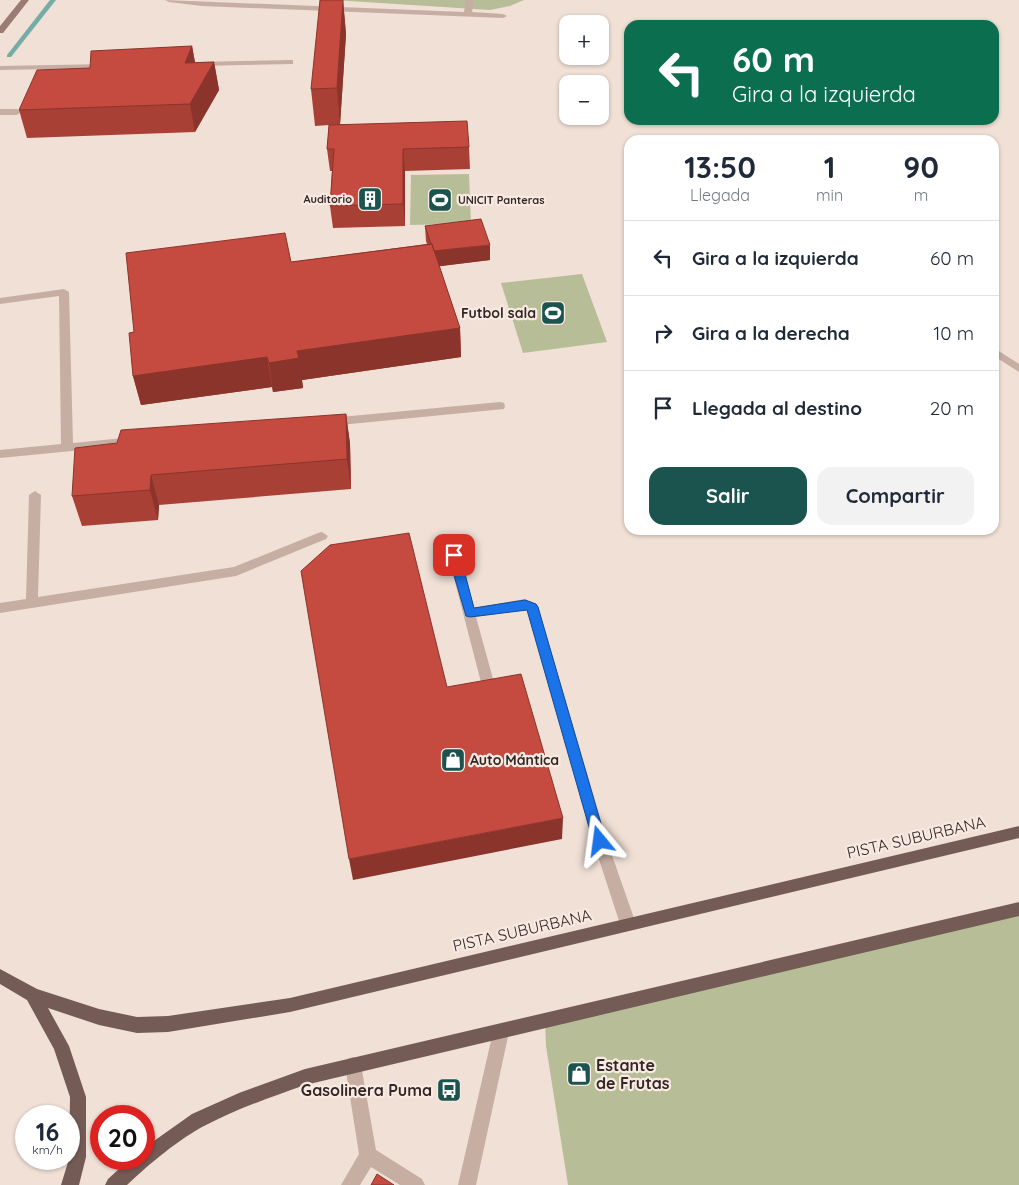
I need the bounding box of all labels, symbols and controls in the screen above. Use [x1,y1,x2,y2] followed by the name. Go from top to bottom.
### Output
[559,15,609,125] map controls
[559,15,609,65] button: +
[732,37,815,81] text: 60 m
[649,40,714,105] icon: left
[559,75,609,125] button: −
[732,80,916,108] text: Gira a la izquierda
[684,148,756,186] text: 13:50
[824,148,835,186] text: 1
[903,148,939,186] text: 90
[690,185,750,205] text: Llegada
[816,185,843,205] text: min
[914,185,928,205] text: m
[357,186,383,212] building icon: Auditorio
[427,187,453,213] sports icon: UNICIT Panteras
[304,192,352,206] place label: Auditorio
[458,193,545,207] place label: UNICIT Panteras
[649,244,677,272] icon: left
[692,246,859,270] text: Gira a la izquierda
[930,246,974,270] text: 60 m
[540,300,566,326] sports icon: Futbol sala
[461,304,536,322] place label: Futbol sala
[649,319,677,347] icon: right
[692,321,850,345] text: Gira a la derecha
[933,321,974,345] text: 10 m
[649,394,677,422] icon: arrive
[692,396,862,420] text: Llegada al destino
[930,396,974,420] text: 20 m
[649,467,807,525] button: Salir
[817,467,974,525] button: Compartir
[433,534,475,576] pin
[440,541,468,569] icon: arrive
[440,747,466,773] shop icon: Auto Mántica
[470,751,559,769] place label: Auto Mántica
[845,811,987,863] street label: PISTA SUBURBANA
[573,814,625,866] position arrow
[451,904,593,956] street label: PISTA SUBURBANA
[596,1055,670,1093] place label: Estante de Frutas
[566,1061,592,1087] shop icon: Estante de Frutas
[436,1077,462,1103] bus stop icon: Gasolinera Puma
[301,1080,432,1100] place label: Gasolinera Puma
[90,1105,155,1170] speed limit sign: 20
[36,1116,59,1147] text: 16
[32,1142,63,1157] text: km/h

